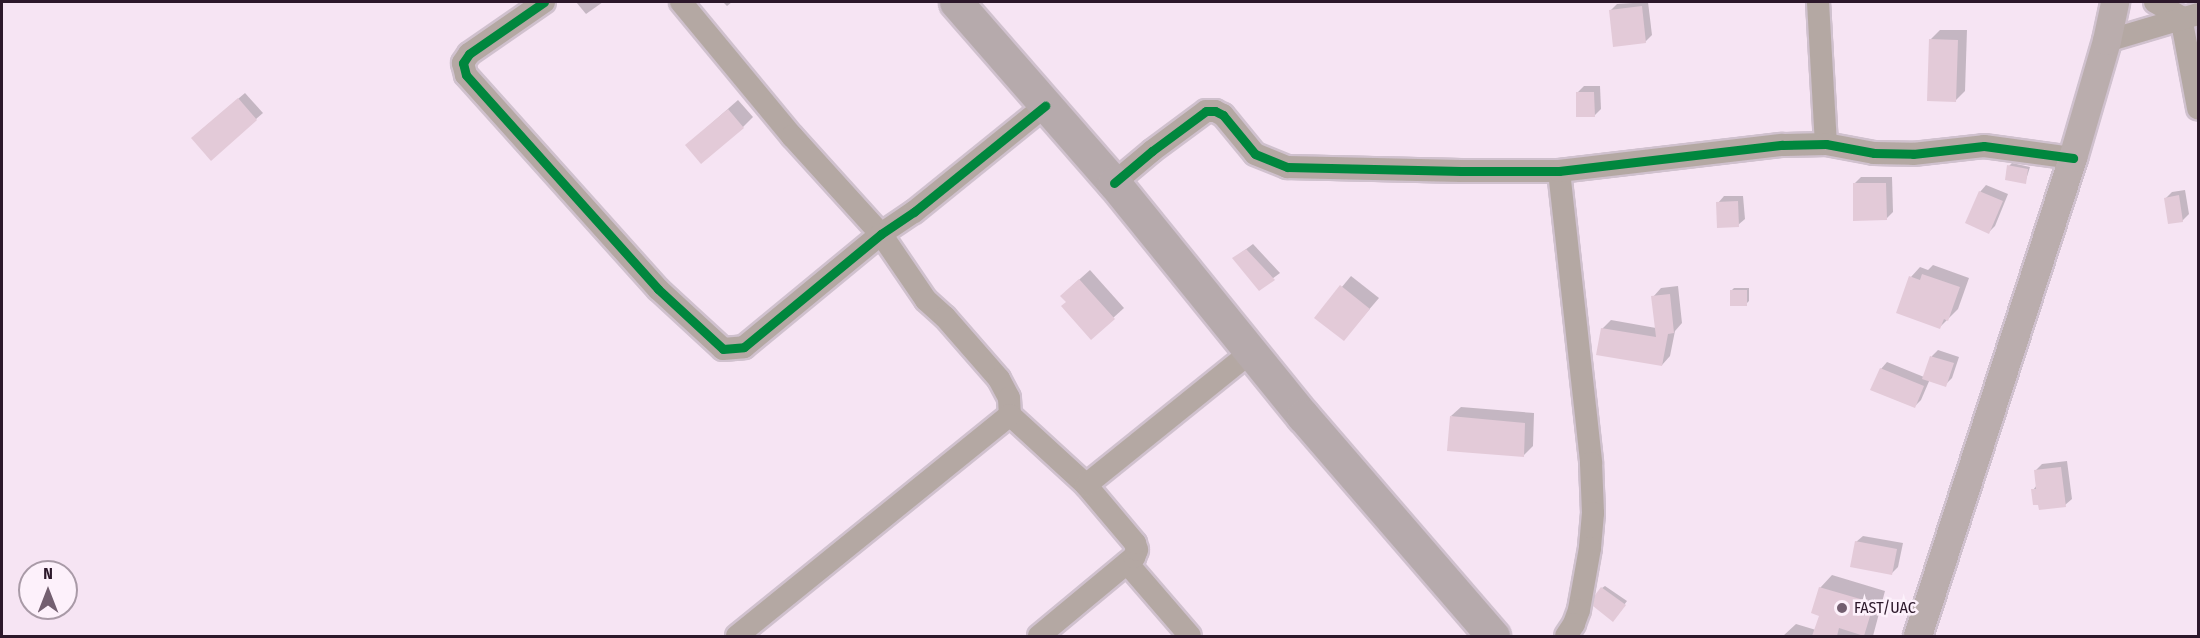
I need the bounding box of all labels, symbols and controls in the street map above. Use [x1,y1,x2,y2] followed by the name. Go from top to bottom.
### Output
[18,560,78,620] north arrow
[43,564,53,583] text: N
[1854,598,1916,618] place label: FAST/UAC
[1835,601,1849,615] marker: FAST/UAC

